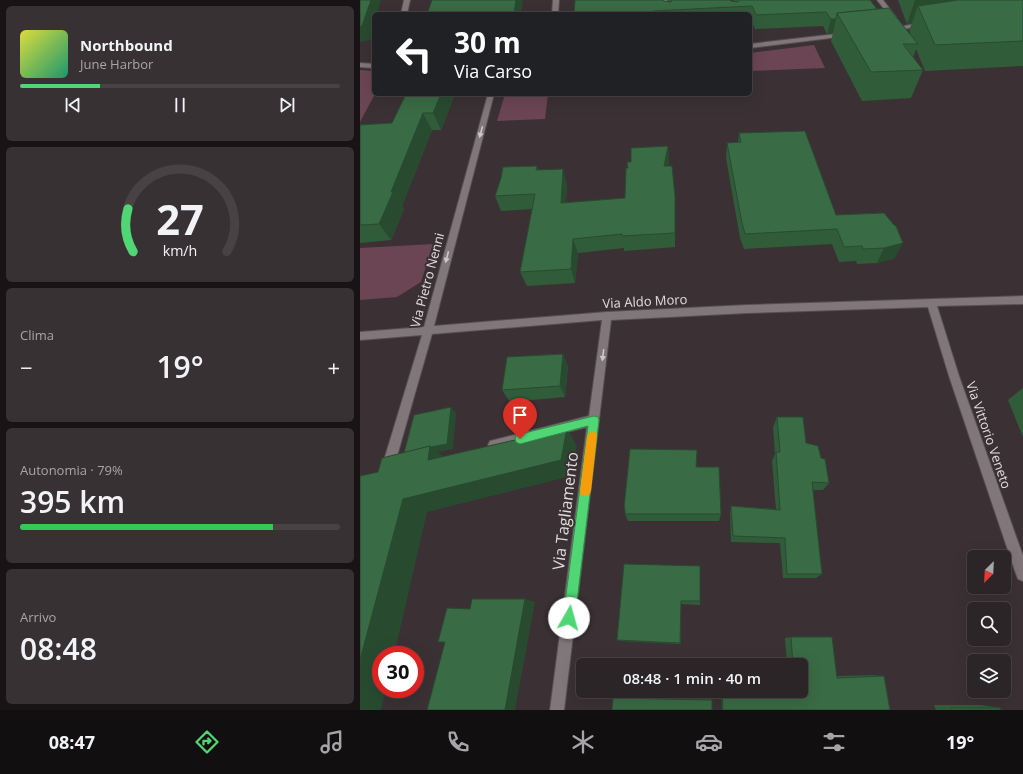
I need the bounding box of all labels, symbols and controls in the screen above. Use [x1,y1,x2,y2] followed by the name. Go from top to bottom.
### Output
[454,23,521,61] text: 30 m
[388,28,440,80] icon: left
[80,35,173,55] text: Northbound
[80,55,153,73] text: June Harbor
[454,59,532,83] text: Via Carso
[62,94,84,116] icon: previous
[169,94,191,116] icon: pause
[276,94,298,116] icon: next
[478,126,484,138] one-way arrow
[156,191,204,247] text: 27
[406,231,448,329] street label: Via Pietro Nenni
[163,241,197,260] text: km/h
[444,251,450,263] one-way arrow
[602,290,688,312] street label: Via Aldo Moro
[20,326,54,344] text: Clima
[156,346,204,387] text: 19°
[599,349,606,361] one-way arrow
[20,352,33,382] text: −
[327,352,340,382] text: +
[962,379,1016,491] street label: Via Vittorio Veneto
[503,398,537,439] pin
[509,404,531,426] icon: arrive
[547,451,583,571] street label: Via Tagliamento
[20,461,123,479] text: Autonomia · 79%
[20,481,125,522] text: 395 km
[967,550,1011,594] north arrow
[967,550,1011,698] map controls
[548,597,590,639] position arrow
[967,602,1011,646] button: search
[20,608,56,626] text: Arrivo
[20,628,97,669] text: 08:48
[372,646,424,698] speed limit sign: 30
[967,654,1011,698] button: layers
[623,668,761,688] text: 08:48 · 1 min · 40 m
[193,728,221,756] icon: directions
[318,728,346,756] icon: music
[444,728,472,756] icon: phone
[569,728,597,756] icon: climate
[695,728,723,756] icon: car
[820,728,848,756] icon: filters
[49,730,95,754] text: 08:47
[946,730,974,754] text: 19°

